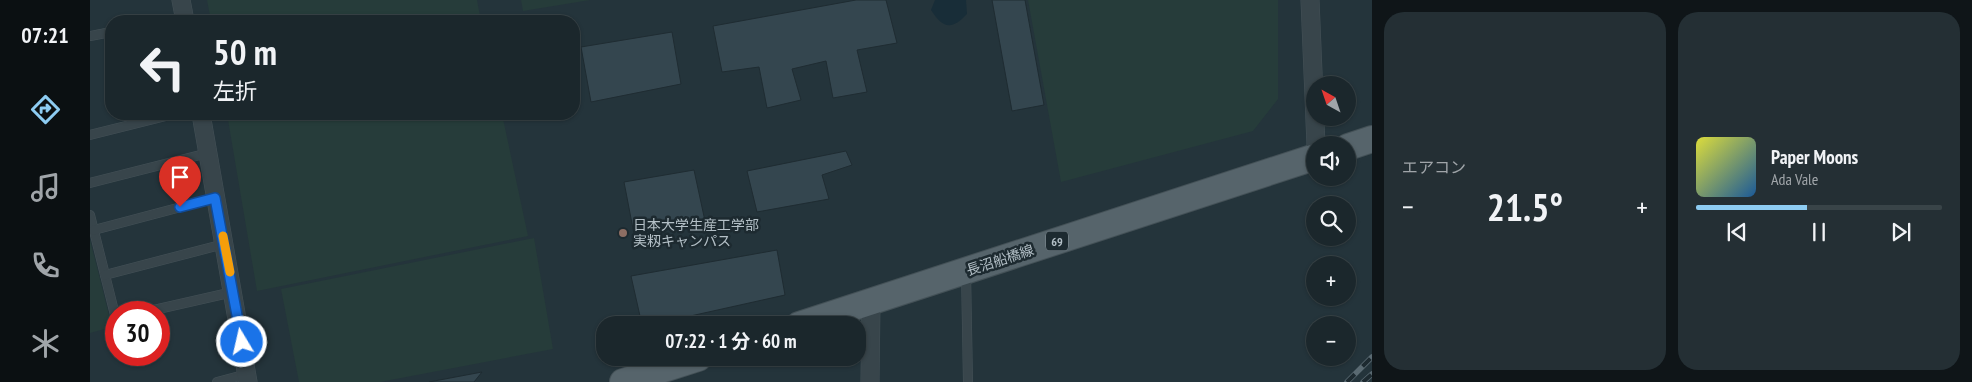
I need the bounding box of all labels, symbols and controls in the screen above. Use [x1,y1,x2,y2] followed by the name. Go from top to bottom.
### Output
[21,21,69,49] text: 07:21
[213,29,277,75] text: 50 m
[130,35,195,100] icon: left
[1306,76,1356,126] north arrow
[1306,76,1356,366] map controls
[213,77,257,105] text: 左折
[28,92,63,127] icon: directions
[1306,136,1356,186] button: sound
[1771,145,1858,169] text: Paper Moons
[159,156,201,207] pin
[1402,157,1466,177] text: エアコン
[166,163,194,191] icon: arrive
[1771,169,1818,189] text: Ada Vale
[28,170,63,205] icon: music
[1487,182,1563,231] text: 21.5°
[1402,188,1414,225] text: −
[1636,188,1648,225] text: +
[1306,196,1356,246] button: search
[633,216,759,250] place label: 日本大学生産工学部 実籾キャンパス
[1723,218,1751,246] icon: previous
[1805,218,1833,246] icon: pause
[1887,218,1915,246] icon: next
[617,227,629,239] marker: 日本大学生産工学部 実籾キャンパス
[1046,232,1068,250] road number: 69
[964,241,1036,279] street label: 長沼船橋線
[28,248,63,283] icon: phone
[1306,256,1356,306] button: +
[105,301,170,366] speed limit sign: 30
[215,315,267,367] position arrow
[1306,316,1356,366] button: −
[28,326,63,361] icon: climate
[665,329,797,353] text: 07:22 · 1 分 · 60 m

